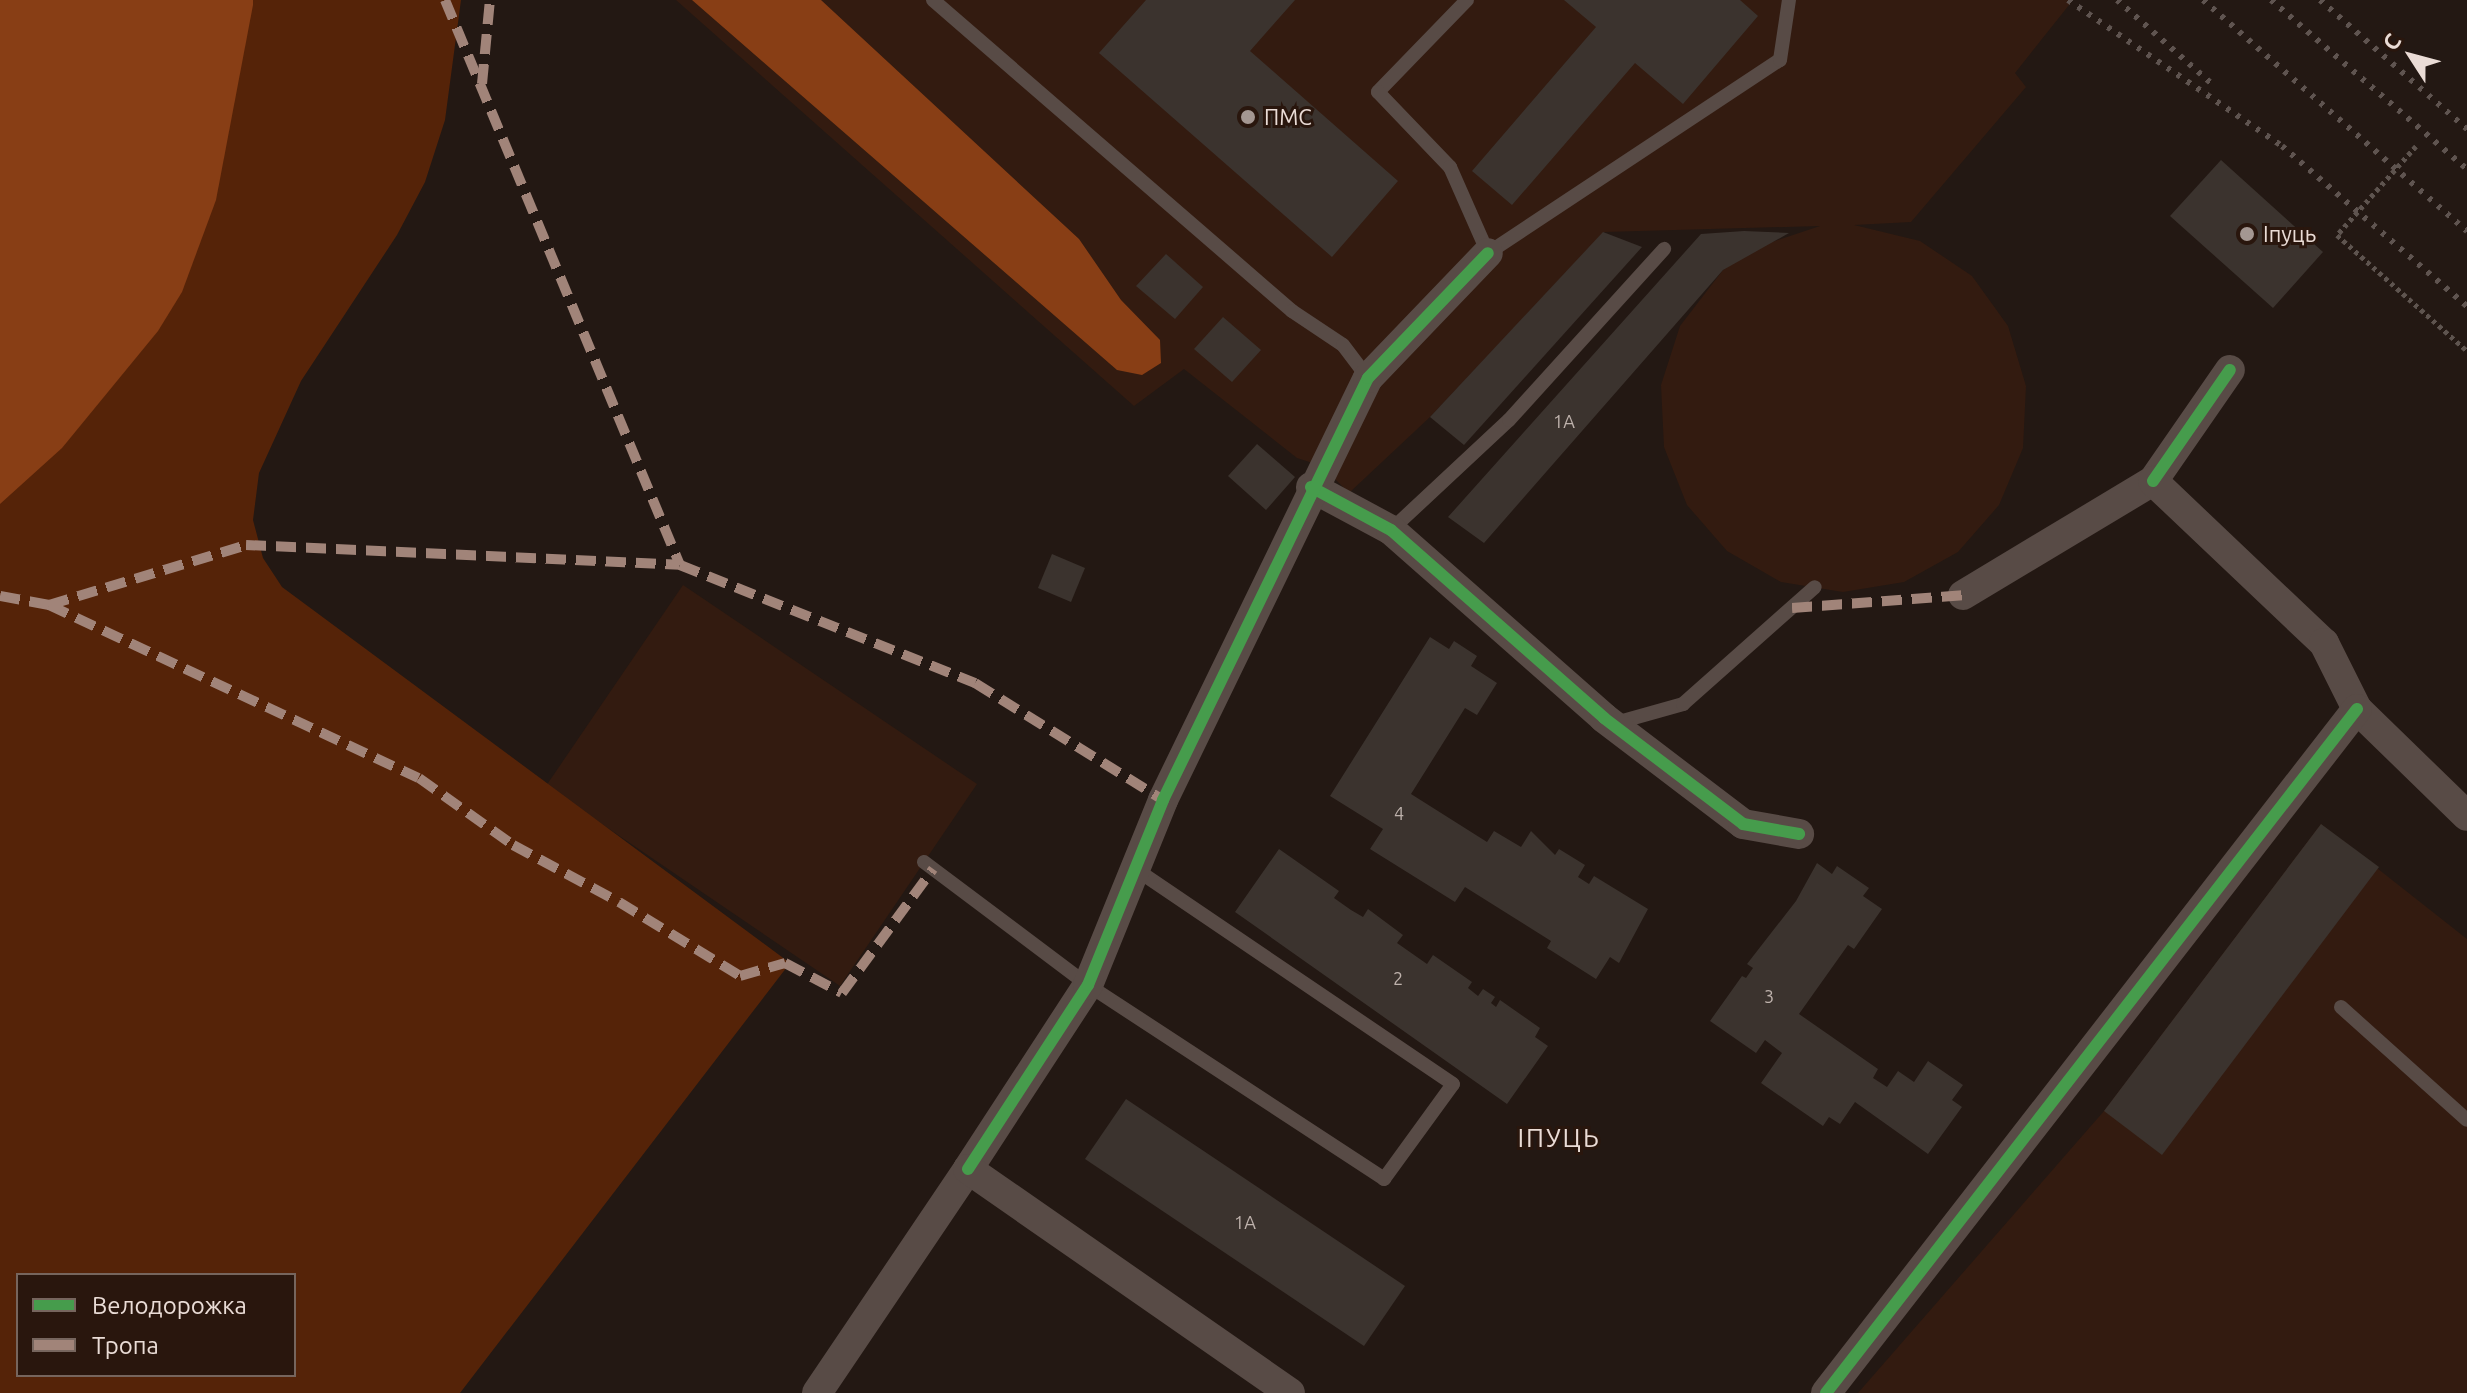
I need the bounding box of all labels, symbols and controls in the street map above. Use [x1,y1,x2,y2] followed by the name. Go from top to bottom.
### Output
[2371,16,2451,96] north arrow
[2377,29,2405,55] text: С
[1264,104,1312,130] place label: ПМС
[1239,108,1257,126] marker: ПМС
[2263,221,2316,247] place label: Іпуць
[2238,225,2256,243] marker: Іпуць
[1553,410,1575,432] house number: 1А
[1394,802,1404,824] house number: 4
[1393,967,1403,989] house number: 2
[1764,985,1774,1007] house number: 3
[1517,1122,1601,1154] district label: ІПУЦЬ
[1234,1211,1256,1233] house number: 1А
[16,1273,296,1377] legend
[92,1292,247,1319] text: Велодорожка
[92,1332,159,1359] text: Тропа

